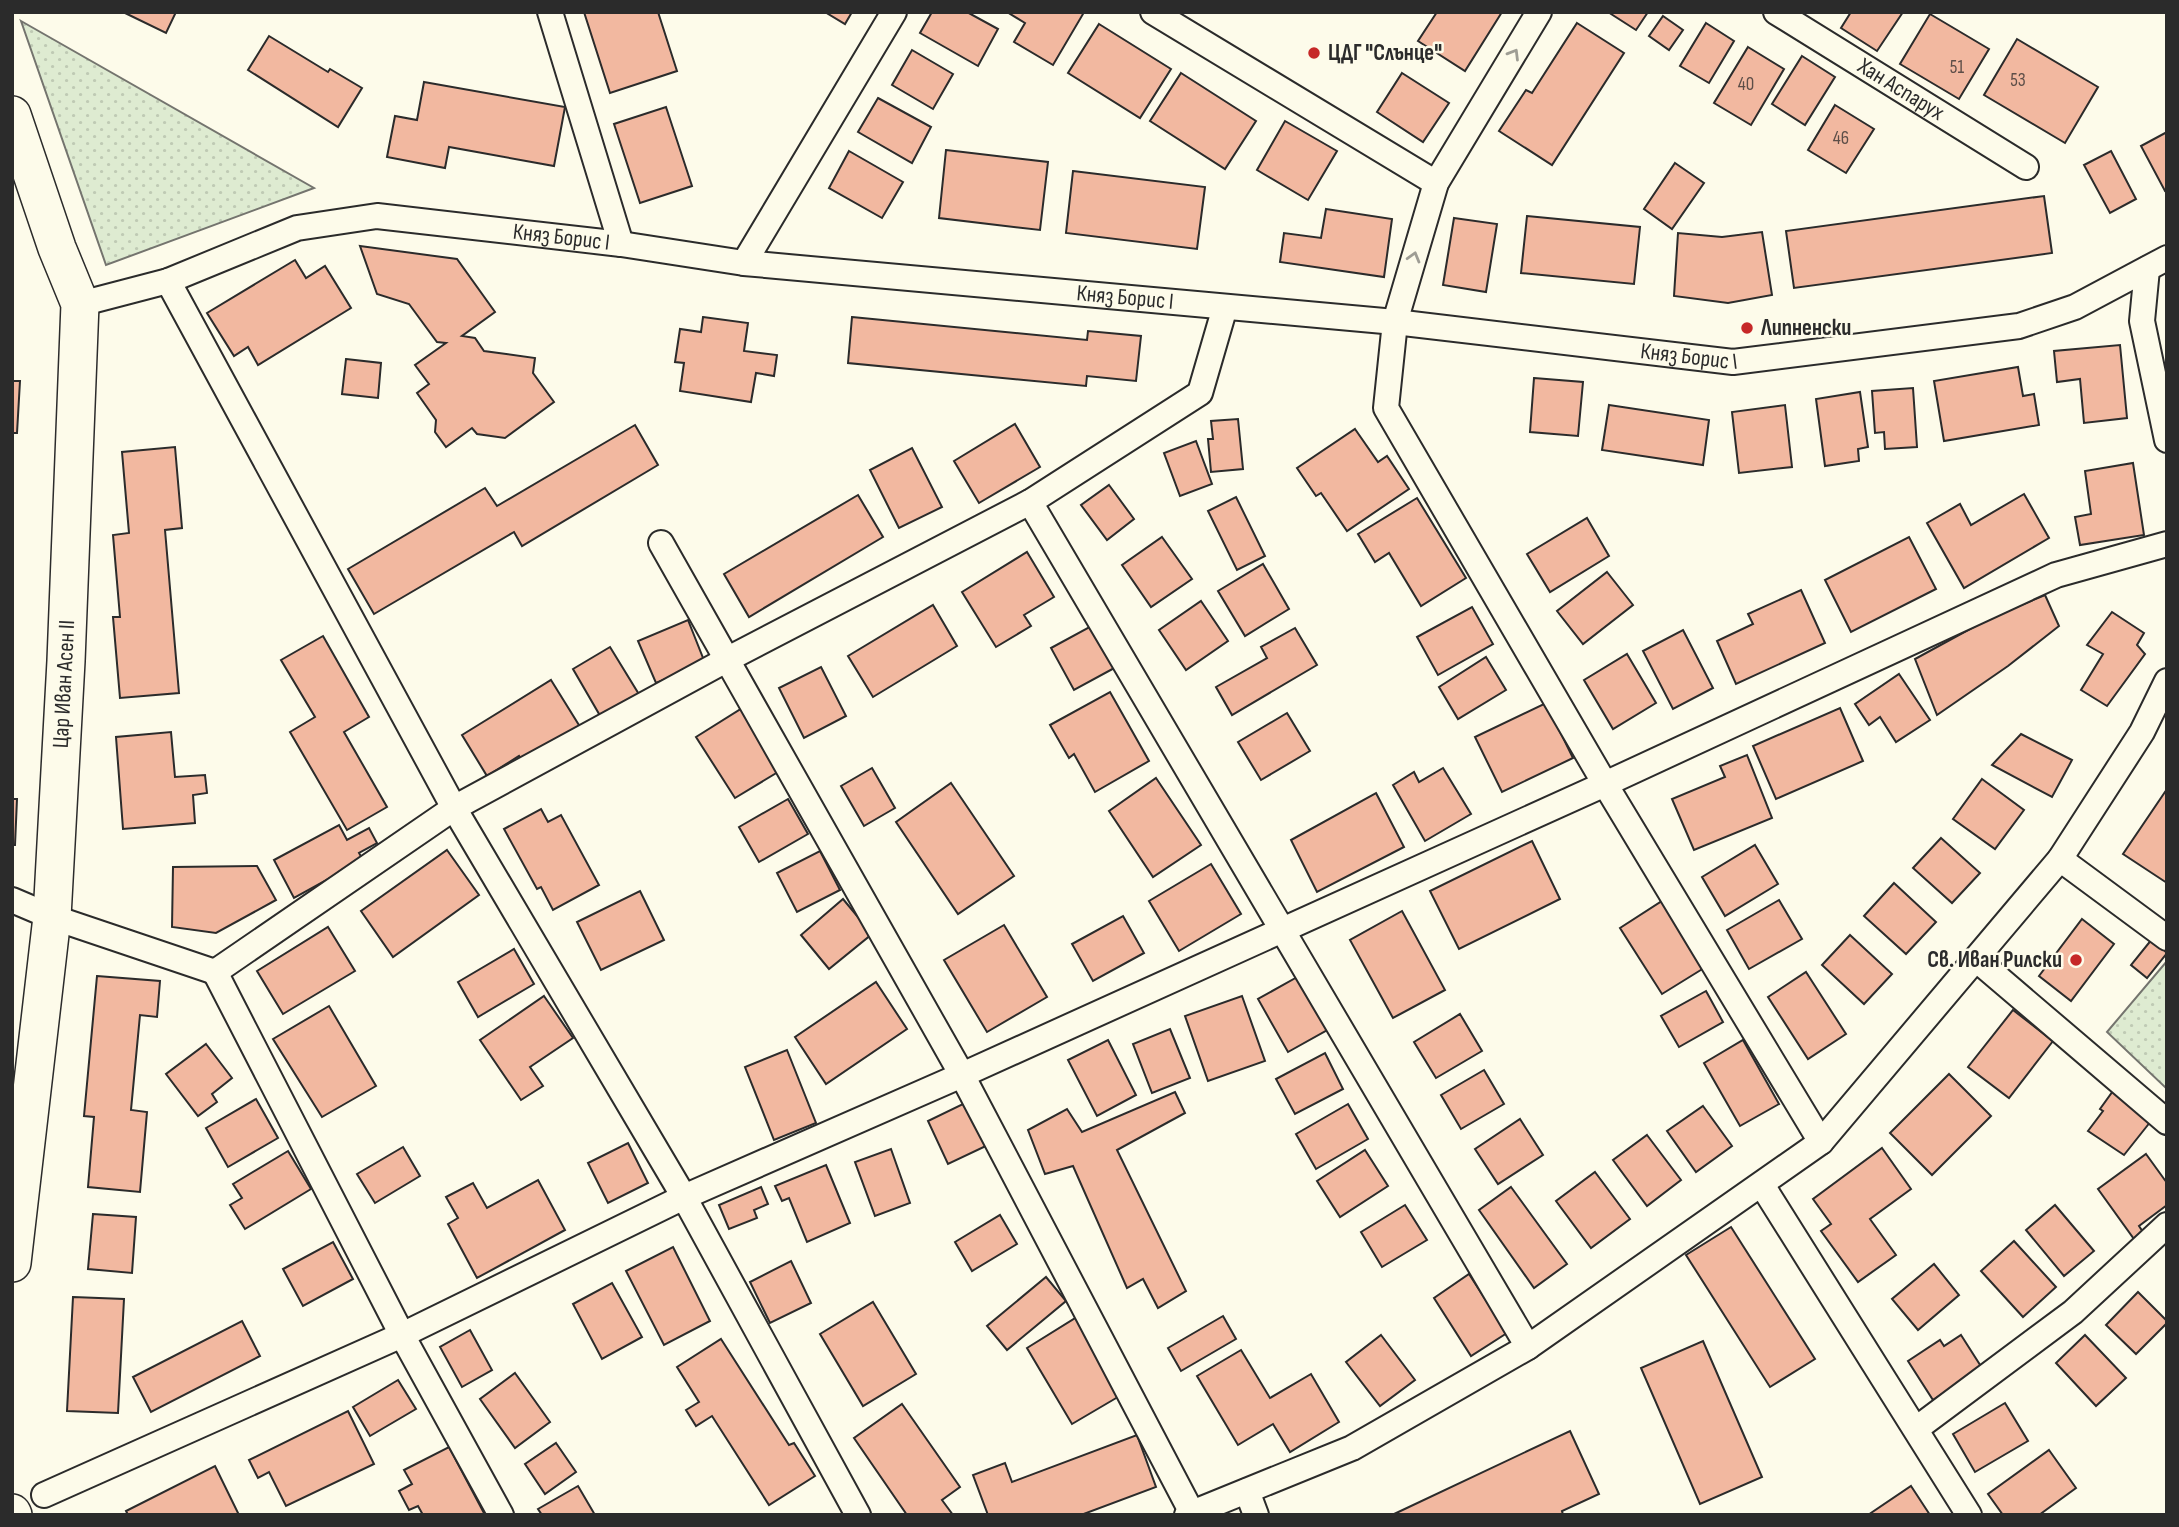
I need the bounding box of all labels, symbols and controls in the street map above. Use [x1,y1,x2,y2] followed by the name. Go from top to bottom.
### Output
[1328,39,1442,67] place label: ЦДГ "Слънце"
[1306,45,1322,61] marker: ЦДГ "Слънце"
[1505,48,1518,61] one-way arrow
[1852,52,1950,127] street label: Хан Аспарух
[1950,56,1964,79] house number: 51
[2010,69,2026,92] house number: 53
[1738,73,1754,96] house number: 40
[1833,127,1849,150] house number: 46
[512,218,611,257] street label: Княз Борис I
[1406,251,1421,263] one-way arrow
[1075,279,1175,316] street label: Княз Борис I
[1760,314,1851,342] place label: Липненски
[1739,320,1755,336] marker: Липненски
[1639,337,1739,376] street label: Княз Борис I
[47,619,81,749] street label: Цар Иван Асен II
[1927,946,2062,974] place label: Св. Иван Рилски
[2068,952,2084,968] marker: Св. Иван Рилски

